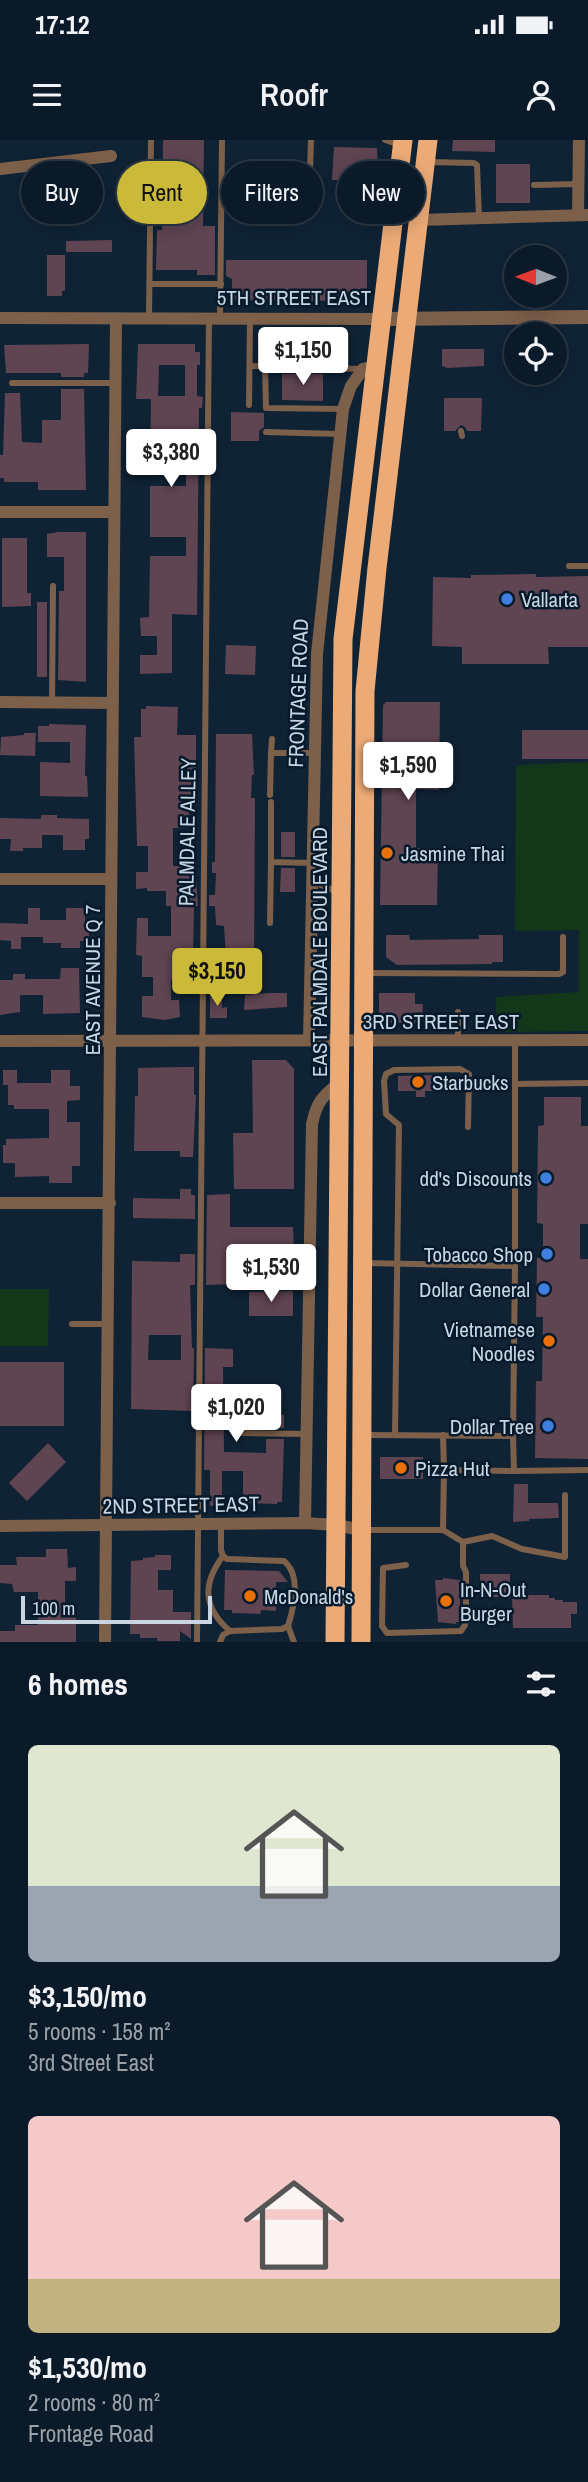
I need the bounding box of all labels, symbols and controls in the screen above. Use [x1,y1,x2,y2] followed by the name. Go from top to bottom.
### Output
[35,7,90,42] text: 17:12
[260,73,328,116] text: Roofr
[28,76,66,114] icon: menu
[522,76,560,114] icon: person
[21,161,103,224] chip: Buy
[117,161,207,224] chip: Rent
[221,161,323,224] chip: Filters
[337,161,425,224] chip: New
[504,245,567,308] north arrow
[504,245,567,385] map controls
[217,283,372,312] street label: 5TH STREET EAST
[504,322,567,385] button: locate
[246,328,360,387] pin: $1,150
[274,334,332,365] text: $1,150
[114,430,228,489] pin: $3,380
[142,436,200,467] text: $3,380
[521,585,579,614] place label: Vallarta
[499,591,515,607] marker: Vallarta
[281,618,315,768] street label: FRONTAGE ROAD
[351,742,465,802] pin: $1,590
[379,749,437,780] text: $1,590
[171,757,203,906] street label: PALMDALE ALLEY
[305,827,334,1077] street label: EAST PALMDALE BOULEVARD
[401,839,505,868] place label: Jasmine Thai
[379,845,395,861] marker: Jasmine Thai
[78,905,107,1055] street label: EAST AVENUE Q 7
[160,948,274,1008] pin: $3,150
[188,955,246,986] text: $3,150
[363,1007,520,1036] street label: 3RD STREET EAST
[432,1068,509,1097] place label: Starbucks
[410,1074,426,1090] marker: Starbucks
[420,1164,532,1193] place label: dd's Discounts
[538,1170,554,1186] marker: dd's Discounts
[424,1240,533,1269] place label: Tobacco Shop
[214,1244,328,1304] pin: $1,530
[539,1246,555,1262] marker: Tobacco Shop
[242,1251,300,1282] text: $1,530
[419,1275,530,1304] place label: Dollar General
[536,1281,552,1297] marker: Dollar General
[443,1315,535,1368] place label: Vietnamese Noodles
[541,1333,557,1349] marker: Vietnamese Noodles
[179,1384,293,1444] pin: $1,020
[207,1391,265,1422] text: $1,020
[450,1412,534,1441] place label: Dollar Tree
[540,1418,556,1434] marker: Dollar Tree
[415,1454,490,1483] place label: Pizza Hut
[393,1460,409,1476] marker: Pizza Hut
[102,1489,260,1521] street label: 2ND STREET EAST
[460,1575,526,1628] place label: In-N-Out Burger
[264,1582,353,1611] place label: McDonald's
[242,1588,258,1604] marker: McDonald's
[21,1593,212,1625] scale bar
[438,1593,454,1609] marker: In-N-Out Burger
[32,1595,75,1621] text: 100 m
[28,1664,128,1704] text: 6 homes
[522,1665,560,1703] icon: filters
[231,1791,357,1917] icon: home
[28,1976,147,2016] text: $3,150/mo
[28,2016,171,2047] text: 5 rooms · 158 m²
[28,2047,154,2078] text: 3rd Street East
[231,2162,357,2288] icon: home
[28,2347,147,2387] text: $1,530/mo
[28,2387,160,2418] text: 2 rooms · 80 m²
[28,2418,154,2449] text: Frontage Road

